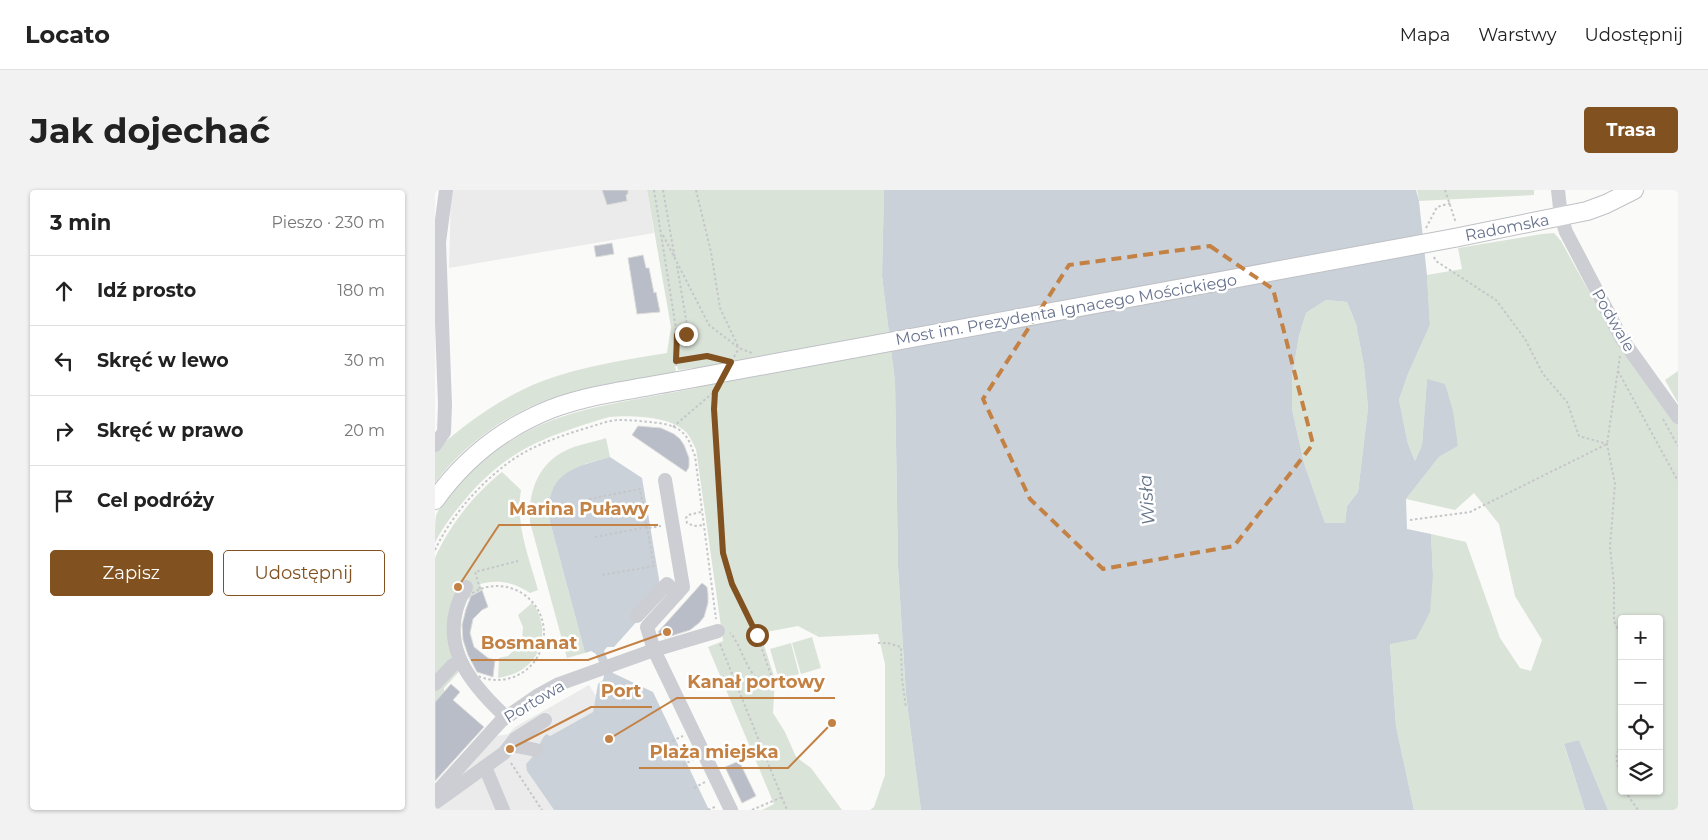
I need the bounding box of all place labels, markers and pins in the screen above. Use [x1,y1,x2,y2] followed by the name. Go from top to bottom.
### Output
[499,492,658,525] callout: Marina Puławy
[471,627,588,660] callout: Bosmanat
[677,665,835,698] callout: Kanał portowy
[591,674,652,707] callout: Port
[639,735,788,768] callout: Plaża miejska

